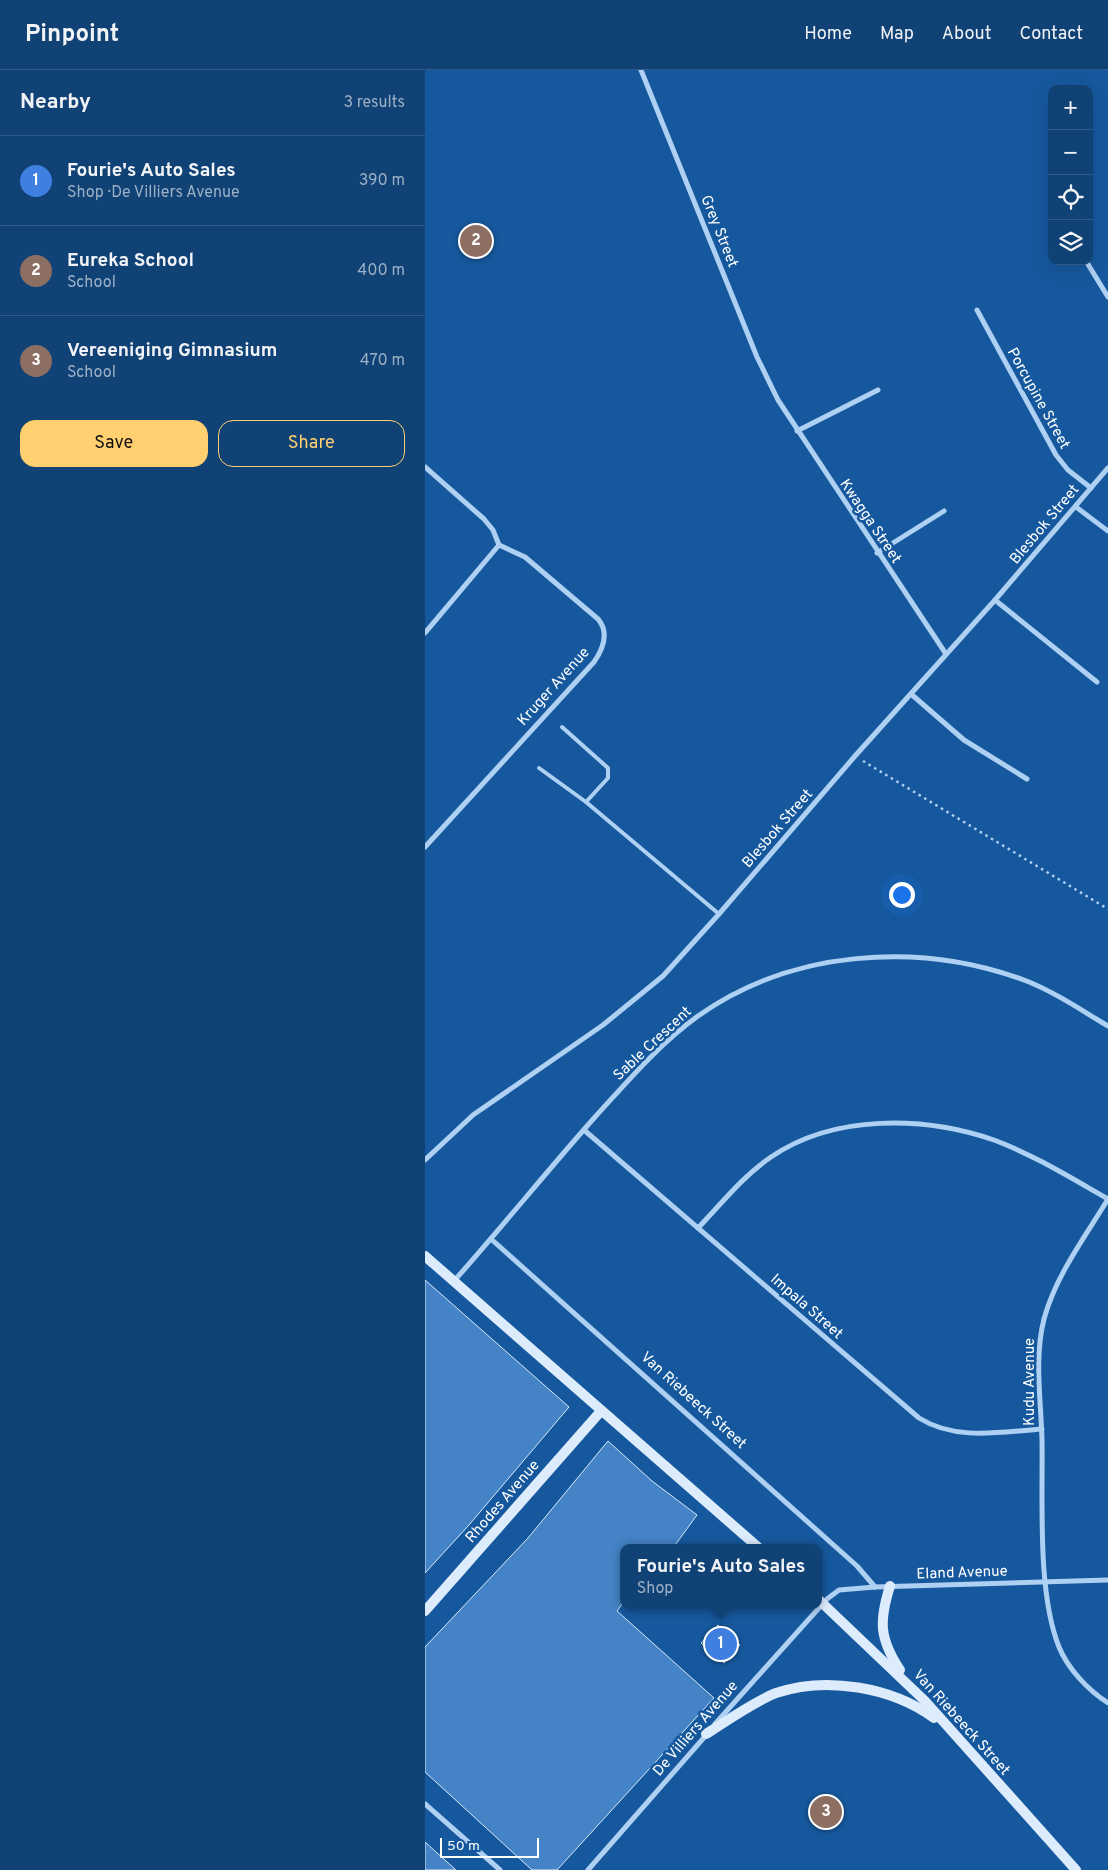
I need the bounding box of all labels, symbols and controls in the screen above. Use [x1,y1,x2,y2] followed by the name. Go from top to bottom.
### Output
[25,20,119,50] text: Pinpoint
[804,23,852,46] text: Home
[880,23,914,46] text: Map
[942,23,991,46] text: About
[1019,23,1083,46] text: Contact
[1048,85,1093,265] map controls
[1048,85,1093,130] button: +
[20,89,91,116] text: Nearby
[343,93,405,113] text: 3 results
[1048,130,1093,175] button: −
[67,159,236,183] text: Fourie's Auto Sales
[33,171,39,191] text: 1
[359,171,405,191] text: 390 m
[1048,175,1093,220] button: locate
[67,183,240,203] text: Shop · De Villiers Avenue
[696,193,742,270] street label: Grey Street
[1048,220,1093,265] button: layers
[460,222,492,260] pin: 2
[67,249,194,273] text: Eureka School
[31,261,41,281] text: 2
[357,261,405,281] text: 400 m
[67,273,116,293] text: School
[67,339,277,363] text: Vereeniging Gimnasium
[1002,345,1073,453] street label: Porcupine Street
[31,351,41,371] text: 3
[360,351,405,371] text: 470 m
[67,363,116,383] text: School
[20,420,208,467] button: Save
[218,420,405,467] button: Share
[835,476,905,568] street label: Kwagga Street
[1006,481,1084,569] street label: Blesbok Street
[514,644,594,730] street label: Kruger Avenue
[739,786,818,872] street label: Blesbok Street
[889,882,915,908] your location
[610,1003,696,1085] street label: Sable Crescent
[766,1270,846,1344] street label: Impala Street
[1021,1338,1040,1426] street label: Kudu Avenue
[636,1348,750,1454] street label: Van Riebeeck Street
[462,1457,544,1547] street label: Rhodes Avenue
[620,1544,822,1609] popup
[637,1555,805,1579] text: Fourie's Auto Sales
[916,1562,1008,1585] street label: Eland Avenue
[637,1579,673,1599] text: Shop
[705,1625,737,1663] pin: 1
[908,1666,1014,1780] street label: Van Riebeeck Street
[649,1677,743,1781] street label: De Villiers Avenue
[810,1793,842,1831] pin: 3
[440,1835,539,1858] scale bar
[447,1838,480,1855] text: 50 m

